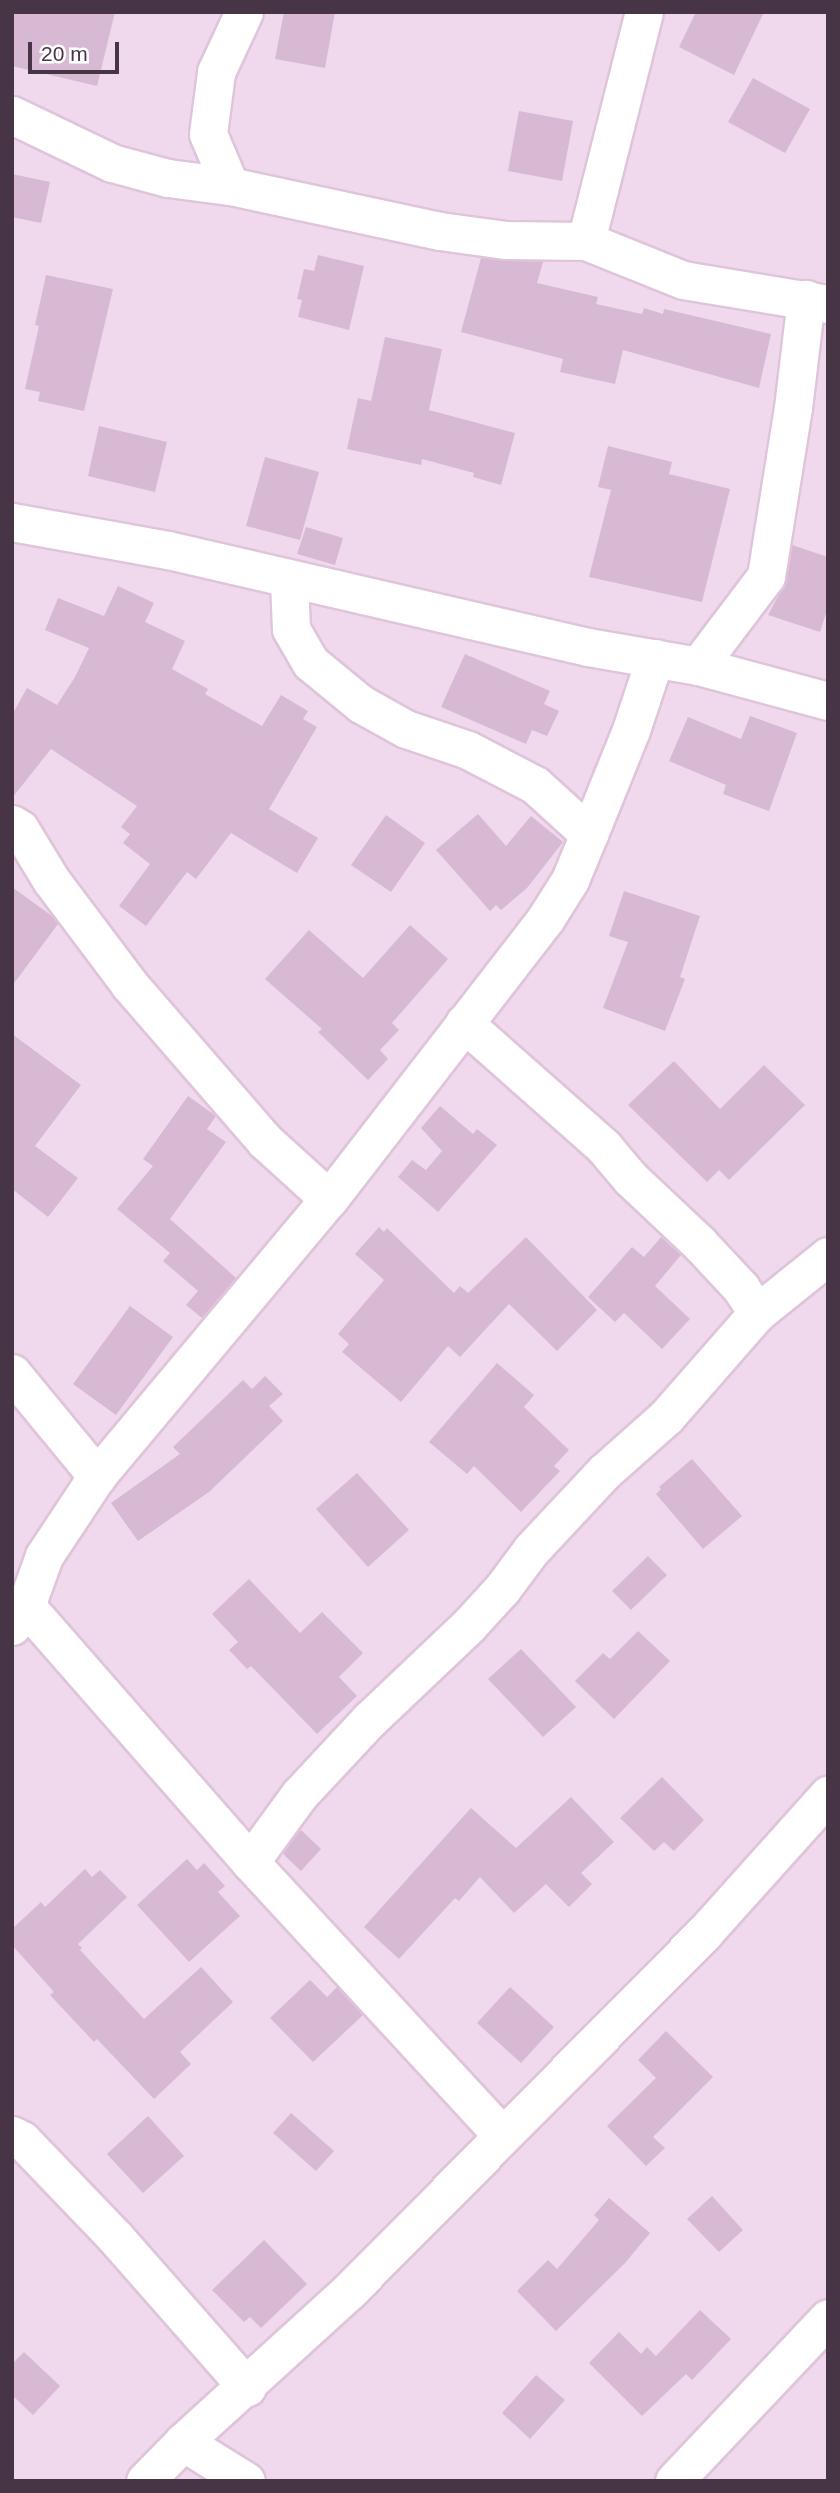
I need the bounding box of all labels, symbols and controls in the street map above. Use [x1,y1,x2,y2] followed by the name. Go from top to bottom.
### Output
[32,28,122,72] scale bar
[41,42,88,65] text: 20 m

